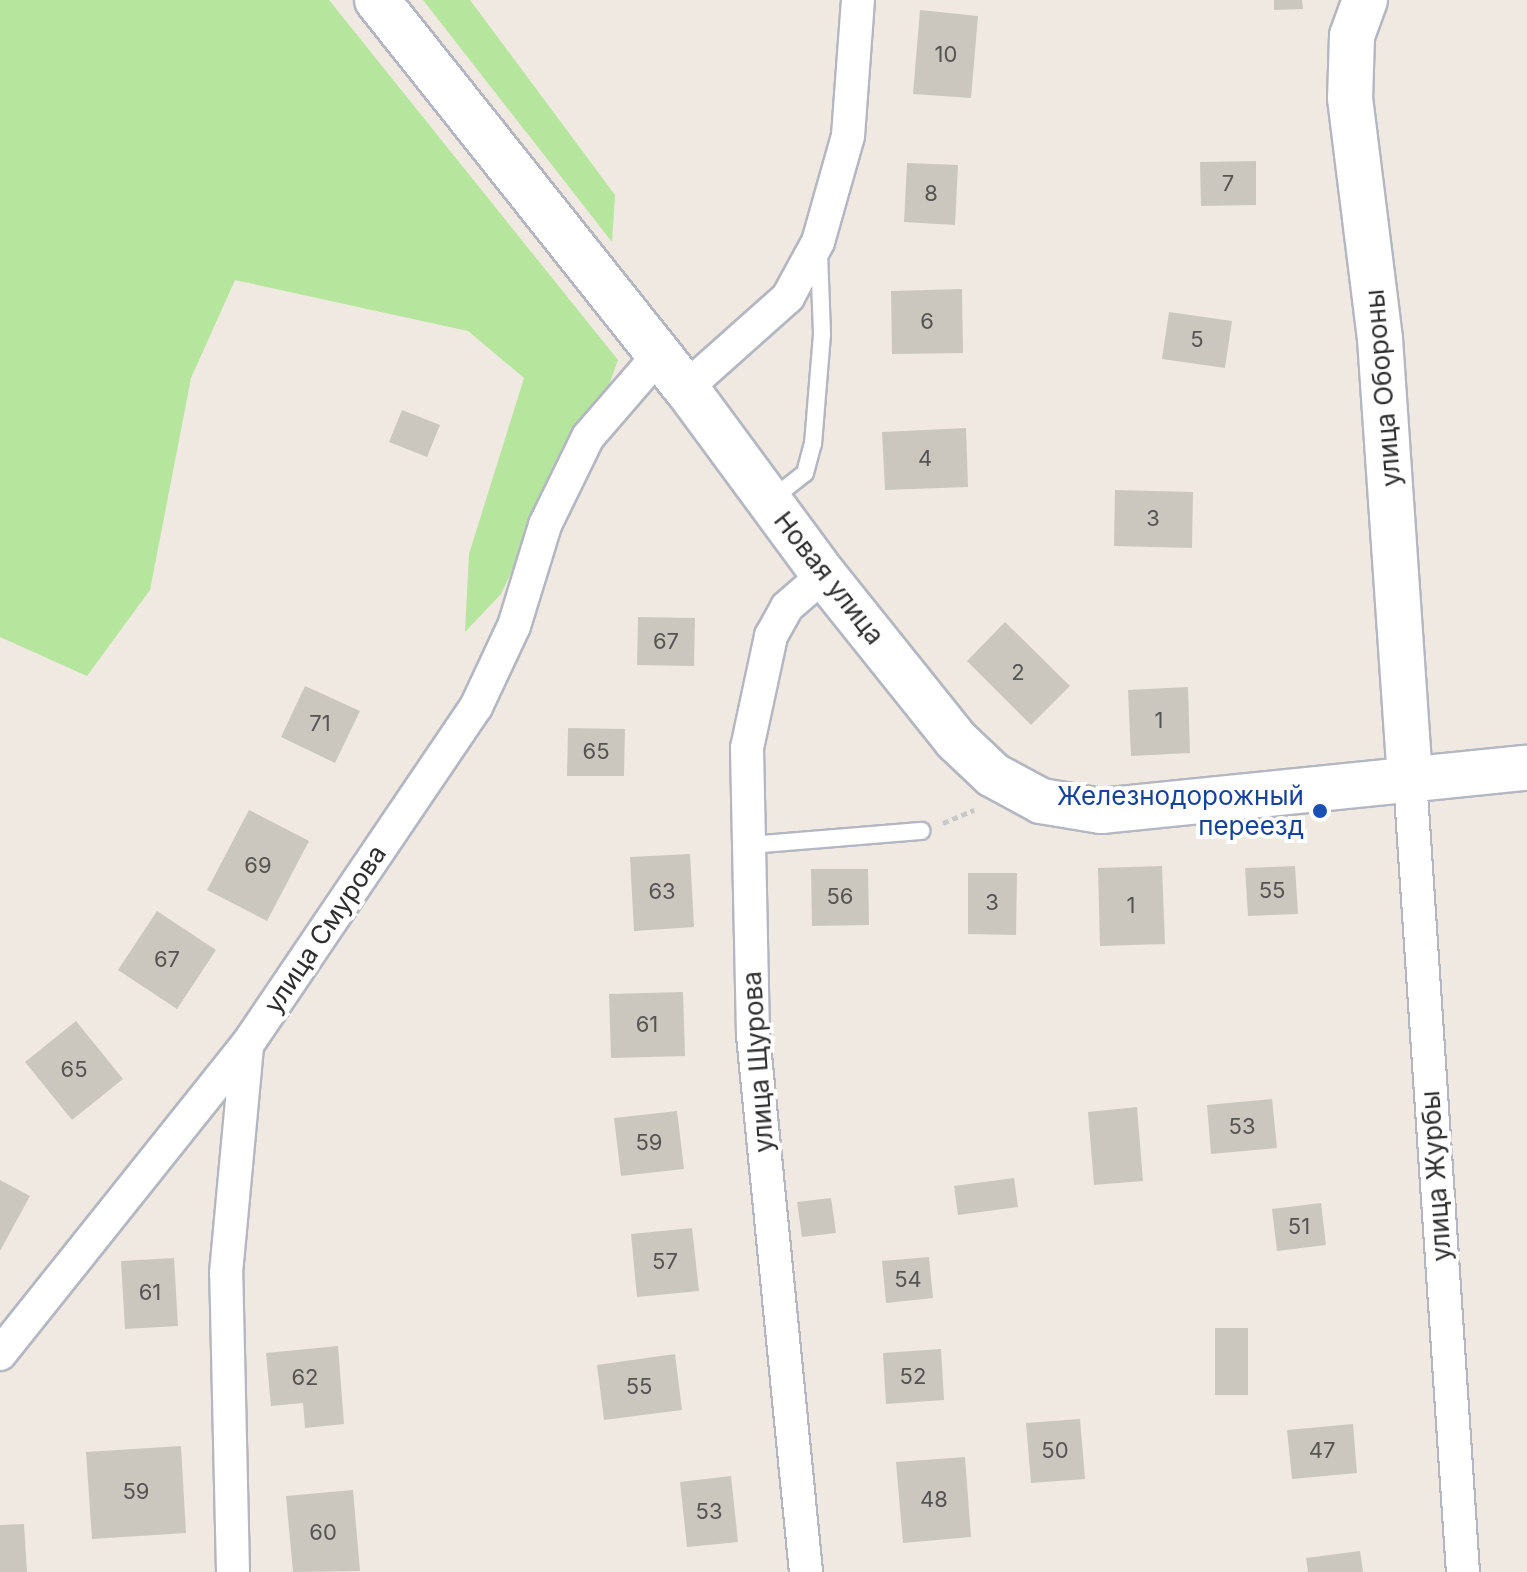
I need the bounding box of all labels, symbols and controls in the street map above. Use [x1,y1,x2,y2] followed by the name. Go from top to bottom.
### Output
[935,42,957,68] house number: 10
[1222,171,1234,197] house number: 7
[924,181,938,207] house number: 8
[1359,288,1407,488] street label: улица Обороны
[920,309,934,335] house number: 6
[1190,327,1204,353] house number: 5
[918,446,932,472] house number: 4
[768,505,890,651] street label: Новая улица
[1146,506,1160,532] house number: 3
[653,629,679,655] house number: 67
[1011,660,1025,686] house number: 2
[1155,708,1163,734] house number: 1
[309,711,331,737] house number: 71
[582,739,610,765] house number: 65
[1057,780,1304,842] place label: Железнодорожный переезд
[1311,802,1329,820] marker: Железнодорожный переезд
[257,839,393,1019] street label: улица Смурова
[244,853,272,879] house number: 69
[1259,878,1285,904] house number: 55
[648,879,676,905] house number: 63
[826,884,854,910] house number: 56
[985,890,999,916] house number: 3
[1127,893,1135,919] house number: 1
[154,947,180,973] house number: 67
[736,970,780,1154] street label: улица Щурова
[636,1012,658,1038] house number: 61
[60,1057,88,1083] house number: 65
[1414,1090,1458,1262] street label: улица Журбы
[1229,1114,1255,1140] house number: 53
[635,1130,663,1156] house number: 59
[1288,1214,1310,1240] house number: 51
[652,1249,678,1275] house number: 57
[894,1267,922,1293] house number: 54
[139,1280,161,1306] house number: 61
[900,1364,926,1390] house number: 52
[291,1365,319,1391] house number: 62
[626,1374,652,1400] house number: 55
[1041,1438,1069,1464] house number: 50
[1309,1438,1335,1464] house number: 47
[122,1479,150,1505] house number: 59
[920,1487,948,1513] house number: 48
[696,1499,722,1525] house number: 53
[309,1520,337,1546] house number: 60

